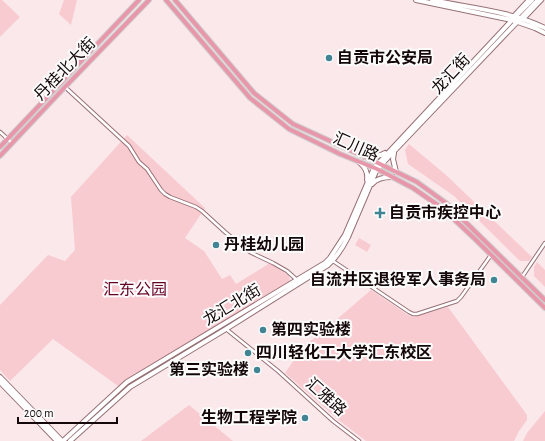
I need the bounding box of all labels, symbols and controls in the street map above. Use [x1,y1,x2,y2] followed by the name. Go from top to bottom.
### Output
[31,34,99,103] street label: 丹桂北大街
[337,49,433,66] place label: 自贡市公安局
[428,50,473,97] street label: 龙汇街
[324,53,334,63] marker: 自贡市公安局
[331,129,382,164] street label: 汇川路
[389,203,501,221] place label: 自贡市疾控中心
[374,207,386,219] marker: 自贡市疾控中心
[224,235,304,253] place label: 丹桂幼儿园
[211,240,221,250] marker: 丹桂幼儿园
[310,270,486,288] place label: 自流井区退役军人事务局
[489,275,499,285] marker: 自流井区退役军人事务局
[103,281,167,298] park label: 汇东公园
[200,281,264,328] street label: 龙汇北街
[271,321,351,338] place label: 第四实验楼
[258,325,268,335] marker: 第四实验楼
[256,343,432,361] place label: 四川轻化工大学汇东校区
[243,348,253,358] marker: 四川轻化工大学汇东校区
[169,361,249,378] place label: 第三实验楼
[252,365,262,375] marker: 第三实验楼
[303,374,350,419] street label: 汇雅路
[18,399,117,425] scale bar
[24,407,54,419] text: 200 m
[201,409,297,426] place label: 生物工程学院
[300,413,310,423] marker: 生物工程学院

